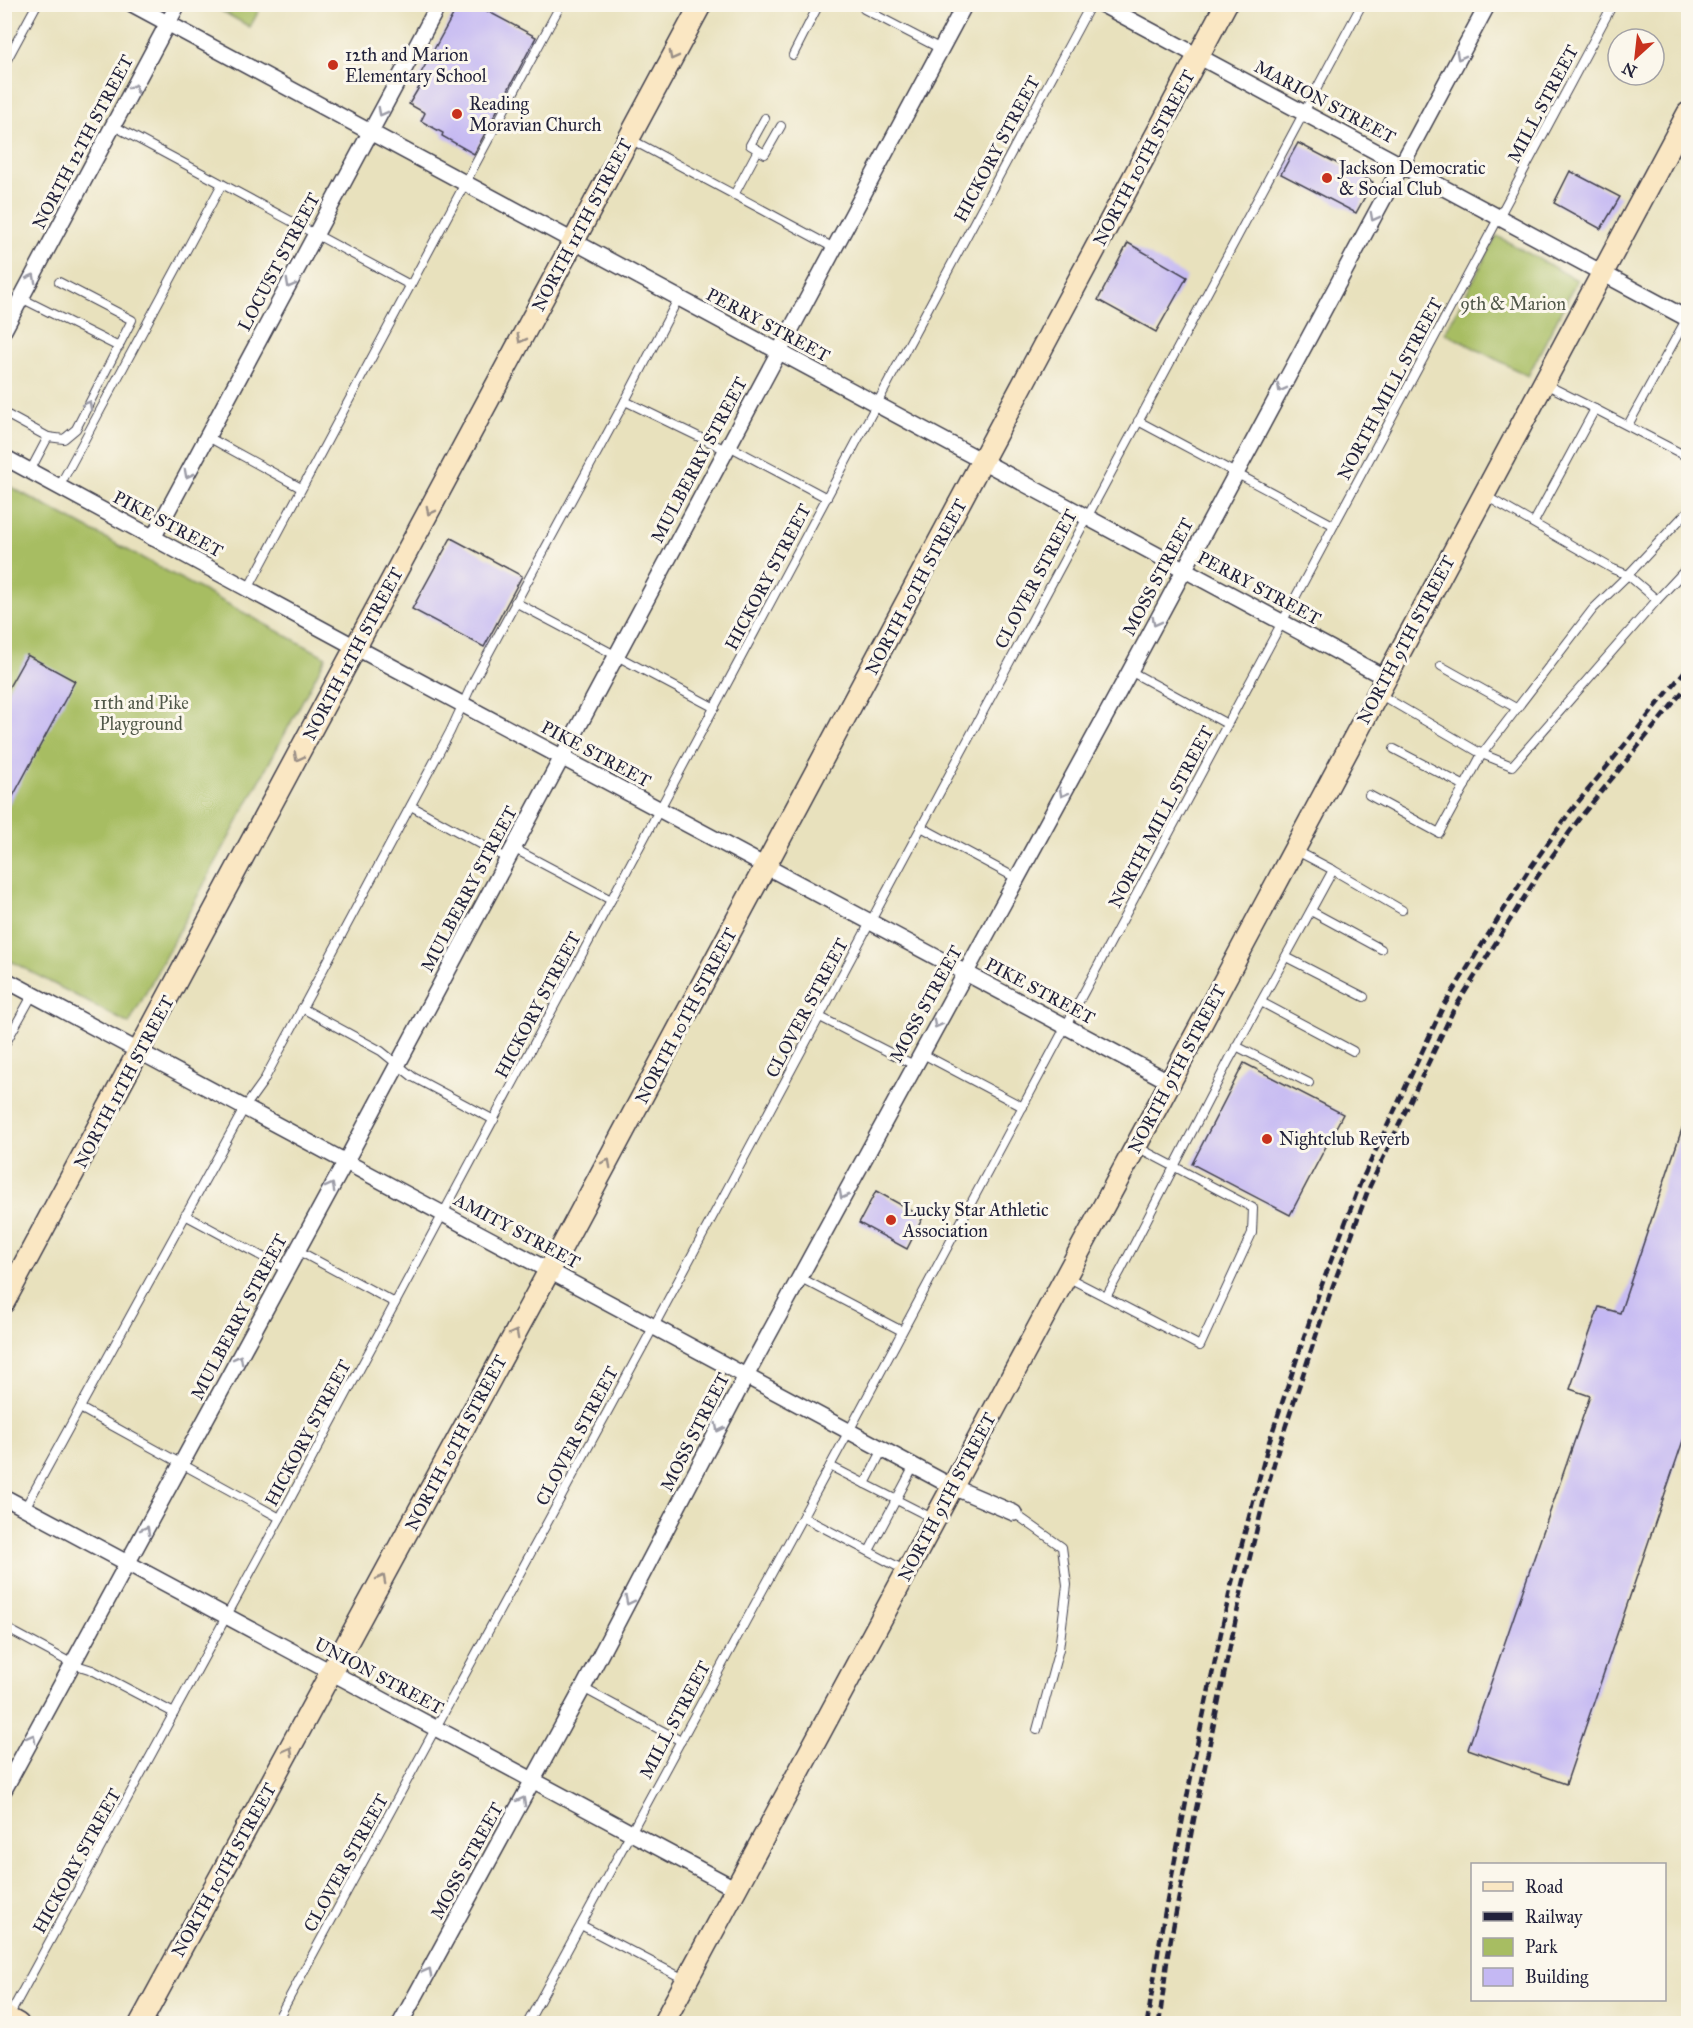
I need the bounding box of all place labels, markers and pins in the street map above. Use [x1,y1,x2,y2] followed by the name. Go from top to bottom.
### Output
[345,44,487,87] place label: 12th and Marion Elementary School
[326,58,340,72] marker: 12th and Marion Elementary School
[469,93,602,136] place label: Reading Moravian Church
[450,107,464,121] marker: Reading Moravian Church
[1337,157,1486,200] place label: Jackson Democratic & Social Club
[1320,171,1334,185] marker: Jackson Democratic & Social Club
[1279,1128,1410,1151] place label: Nightclub Reverb
[1260,1132,1274,1146] marker: Nightclub Reverb
[902,1199,1049,1242] place label: Lucky Star Athletic Association
[884,1213,898,1227] marker: Lucky Star Athletic Association

